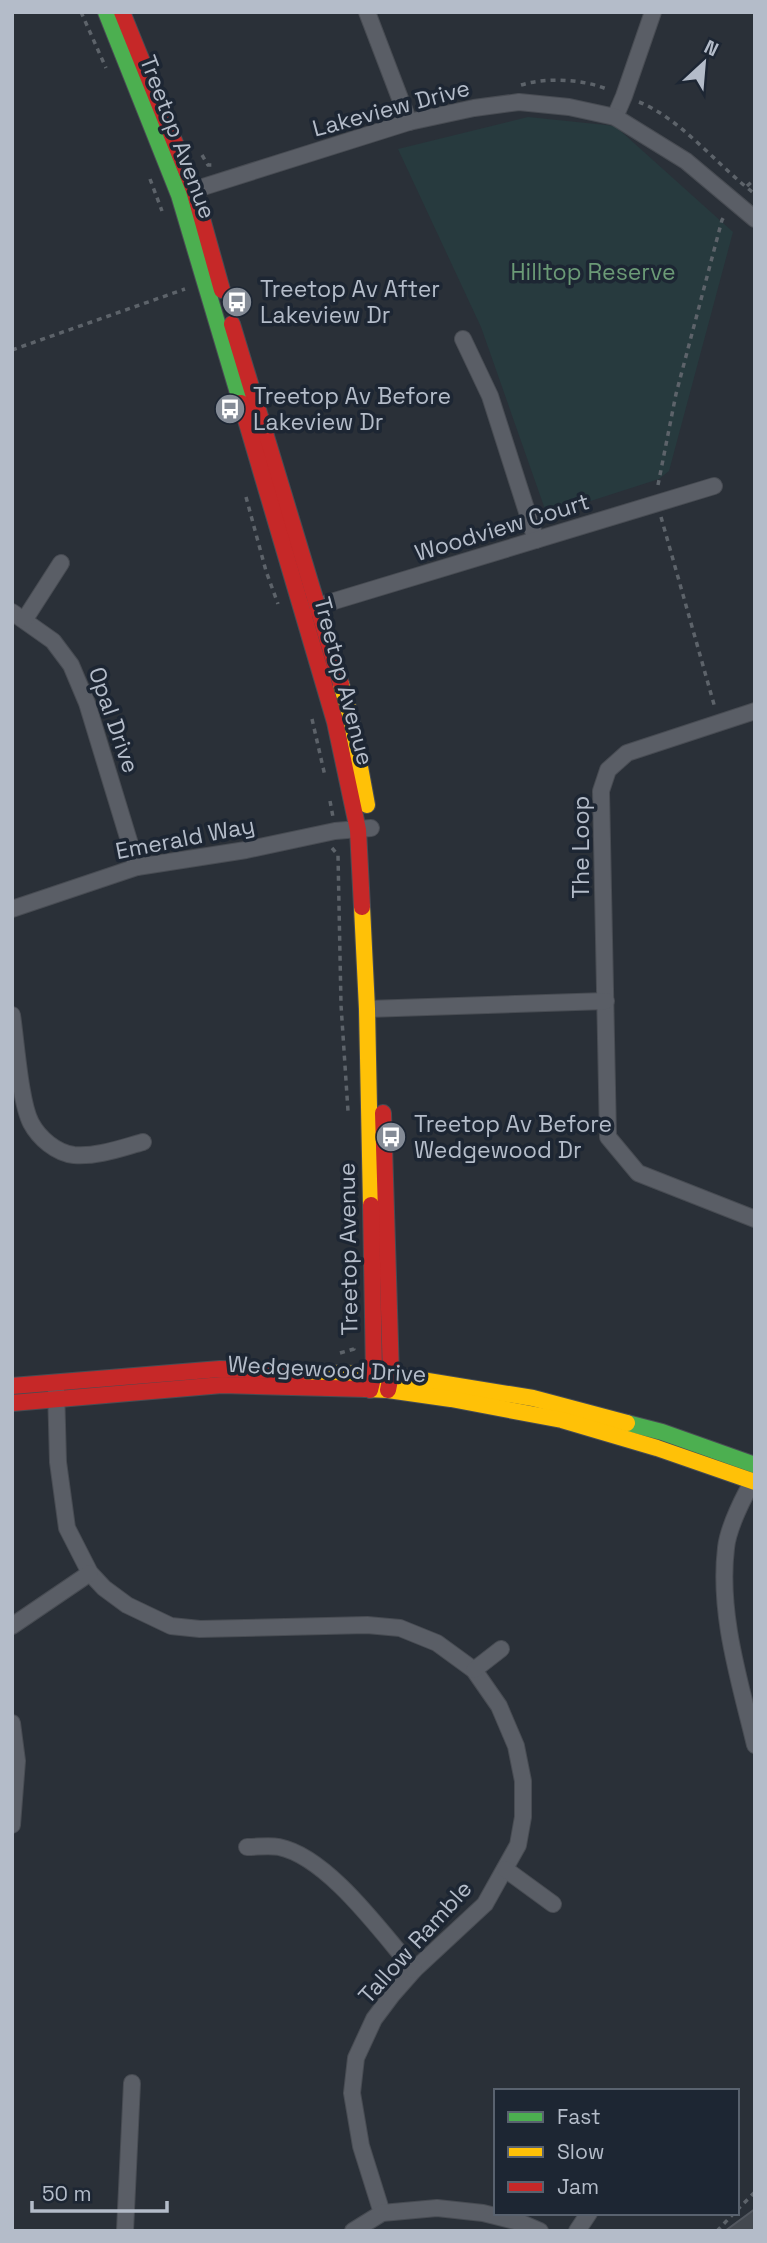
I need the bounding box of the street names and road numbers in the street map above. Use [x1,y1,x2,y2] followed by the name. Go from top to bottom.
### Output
[133,51,223,223] street label: Treetop Avenue
[309,73,473,143] street label: Lakeview Drive
[411,486,593,568] street label: Woodview Court
[307,594,381,768] street label: Treetop Avenue
[82,663,146,777] street label: Opal Drive
[566,796,596,898] street label: The Loop
[113,810,257,866] street label: Emerald Way
[331,1162,365,1336] street label: Treetop Avenue
[227,1349,427,1389] street label: Wedgewood Drive
[352,1874,478,2010] street label: Tallow Ramble

